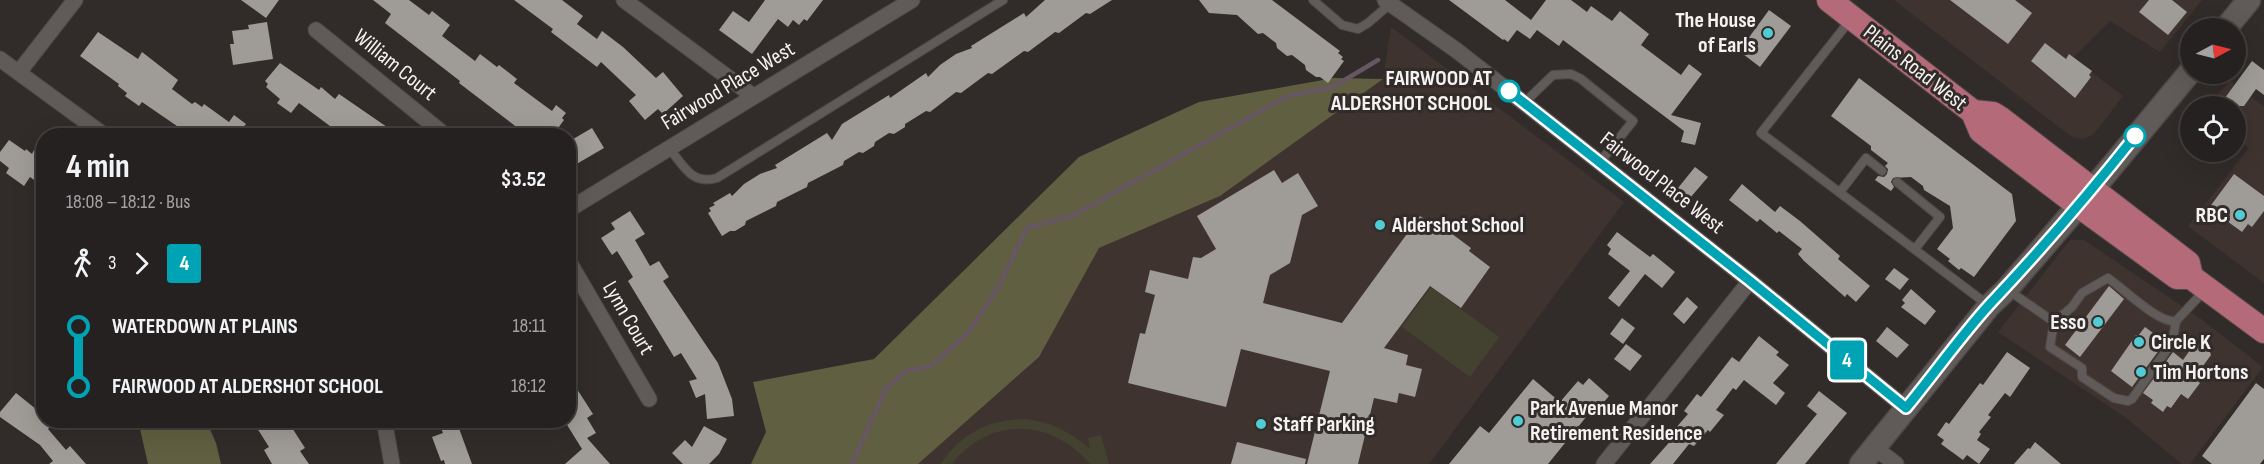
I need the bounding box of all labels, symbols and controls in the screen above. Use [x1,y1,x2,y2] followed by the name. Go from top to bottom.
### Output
[1675,7,1756,59] place label: The House of Earls
[2180,18,2246,84] north arrow
[2180,18,2246,162] map controls
[1858,19,1973,117] street label: Plains Road West
[348,23,442,107] street label: William Court
[1761,26,1775,40] marker: The House of Earls
[656,35,800,136] street label: Fairwood Place West
[1330,65,1492,117] place label: FAIRWOOD AT ALDERSHOT SCHOOL
[1498,80,1520,102] marker: FAIRWOOD AT ALDERSHOT SCHOOL
[2180,96,2246,162] button: locate
[2124,125,2146,147] unlabelled marker
[1594,126,1730,240] street label: Fairwood Place West
[66,147,130,187] text: 4 min
[501,166,546,193] text: $3.52
[66,190,190,214] text: 18:08 – 18:12 · Bus
[2195,202,2228,229] place label: RBC
[2233,208,2247,222] marker: RBC
[1391,212,1524,239] place label: Aldershot School
[1373,218,1387,232] marker: Aldershot School
[66,247,99,280] icon: walk
[125,247,158,280] icon: forward
[108,251,116,275] text: 3
[179,251,189,276] text: 4
[596,276,660,360] street label: Lynn Court
[2050,309,2086,336] place label: Esso
[112,313,298,340] text: WATERDOWN AT PLAINS
[512,314,546,338] text: 18:11
[2091,315,2105,329] marker: Esso
[2151,329,2211,356] place label: Circle K
[2132,335,2146,349] marker: Circle K
[1828,340,1866,380] line badge: 4
[1842,348,1852,373] text: 4
[2153,359,2248,386] place label: Tim Hortons
[2134,365,2148,379] marker: Tim Hortons
[112,373,383,400] text: FAIRWOOD AT ALDERSHOT SCHOOL
[511,374,546,398] text: 18:12
[1530,395,1702,447] place label: Park Avenue Manor Retirement Residence
[1273,411,1375,438] place label: Staff Parking
[1511,414,1525,428] marker: Park Avenue Manor Retirement Residence
[1254,417,1268,431] marker: Staff Parking

